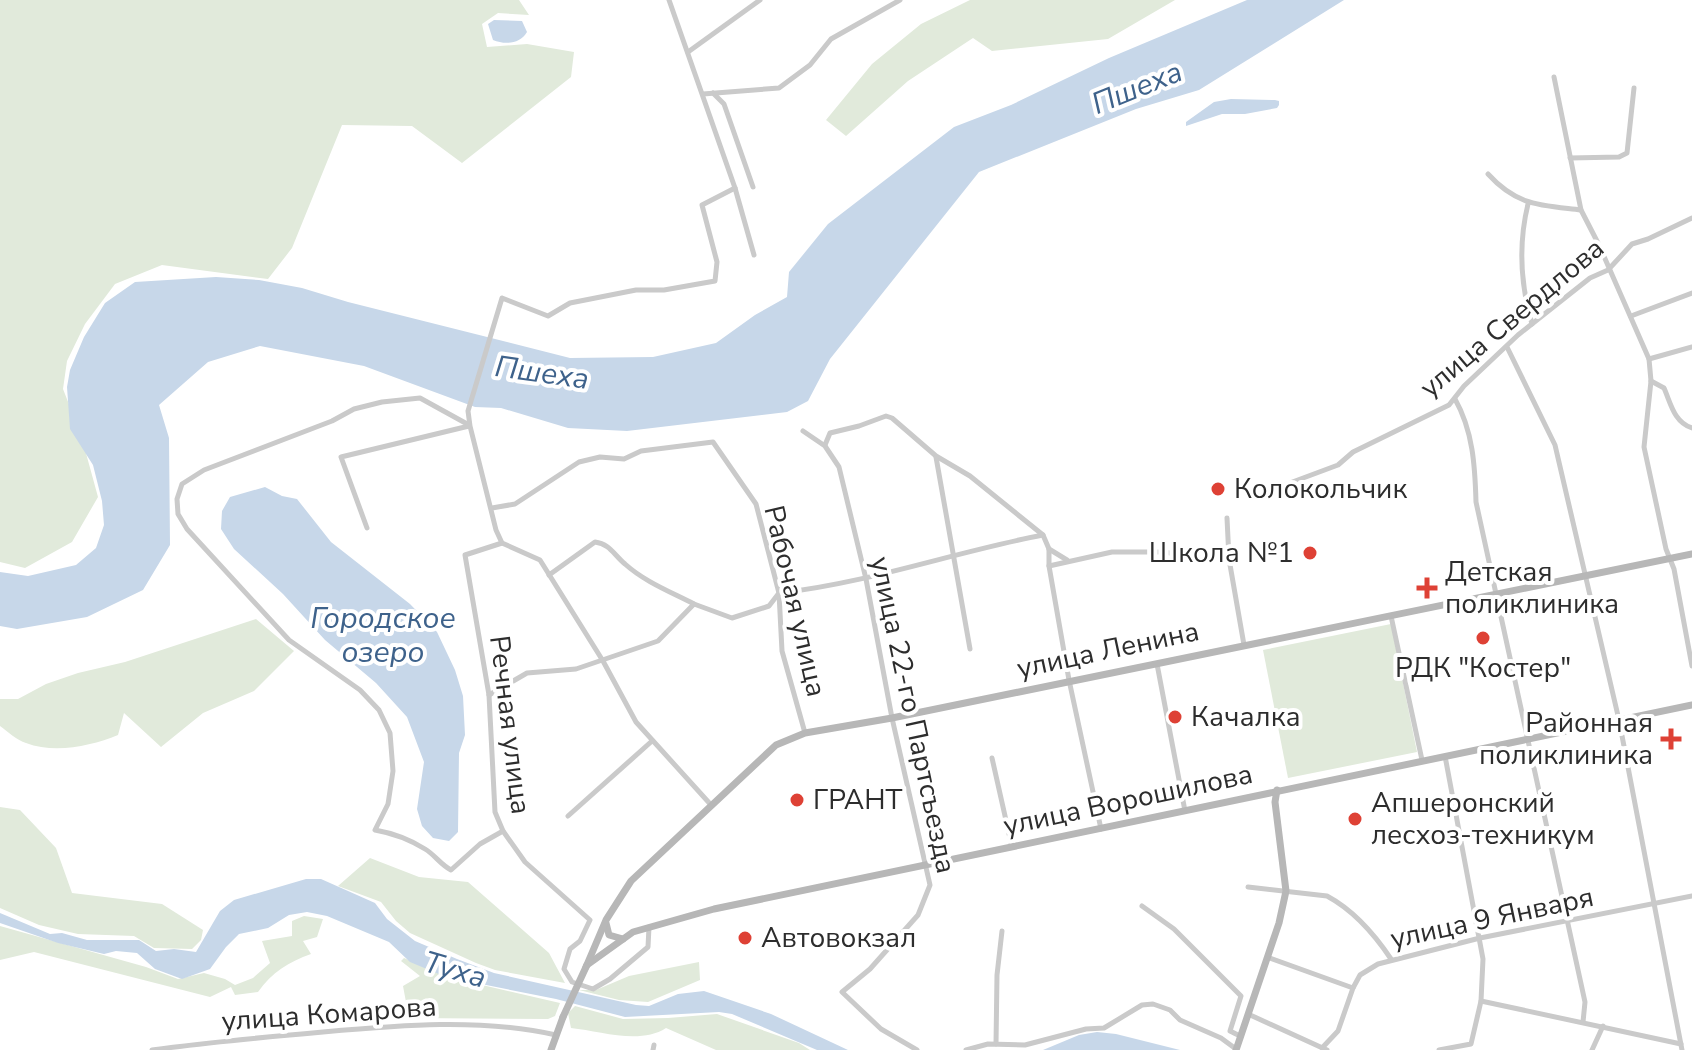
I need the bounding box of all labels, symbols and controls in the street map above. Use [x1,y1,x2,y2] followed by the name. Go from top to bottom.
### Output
[1085,51,1189,125] water label: Пшеха
[1412,229,1612,407] street label: улица Свердлова
[492,346,592,400] water label: Пшеха
[1234,470,1407,508] place label: Колокольчик
[1209,480,1227,498] marker: Колокольчик
[755,502,835,700] street label: Рабочая улица
[1149,534,1294,572] place label: Школа №1
[1301,544,1319,562] marker: Школа №1
[861,553,965,877] street label: улица 22-го Партсъезда
[1445,553,1619,623] place label: Детская поликлиника
[1416,577,1438,599] marker: Детская поликлиника
[310,598,456,673] water label: Городское озеро
[1013,612,1203,688] street label: улица Ленина
[1474,629,1492,647] marker: РДК "Костер"
[480,633,540,817] street label: Речная улица
[1395,649,1571,687] place label: РДК "Костер"
[1191,698,1300,736] place label: Качалка
[1479,704,1653,774] place label: Районная поликлиника
[1166,708,1184,726] marker: Качалка
[1660,728,1682,750] marker: Районная поликлиника
[1000,755,1256,845] street label: улица Ворошилова
[813,781,903,819] place label: ГРАНТ
[1371,784,1595,854] place label: Апшеронский лесхоз-техникум
[788,791,806,809] marker: ГРАНТ
[1346,810,1364,828] marker: Апшеронский лесхоз-техникум
[1387,878,1597,958] street label: улица 9 Января
[761,919,916,957] place label: Автовокзал
[736,929,754,947] marker: Автовокзал
[419,942,491,998] water label: Туха
[220,988,438,1040] street label: улица Комарова

